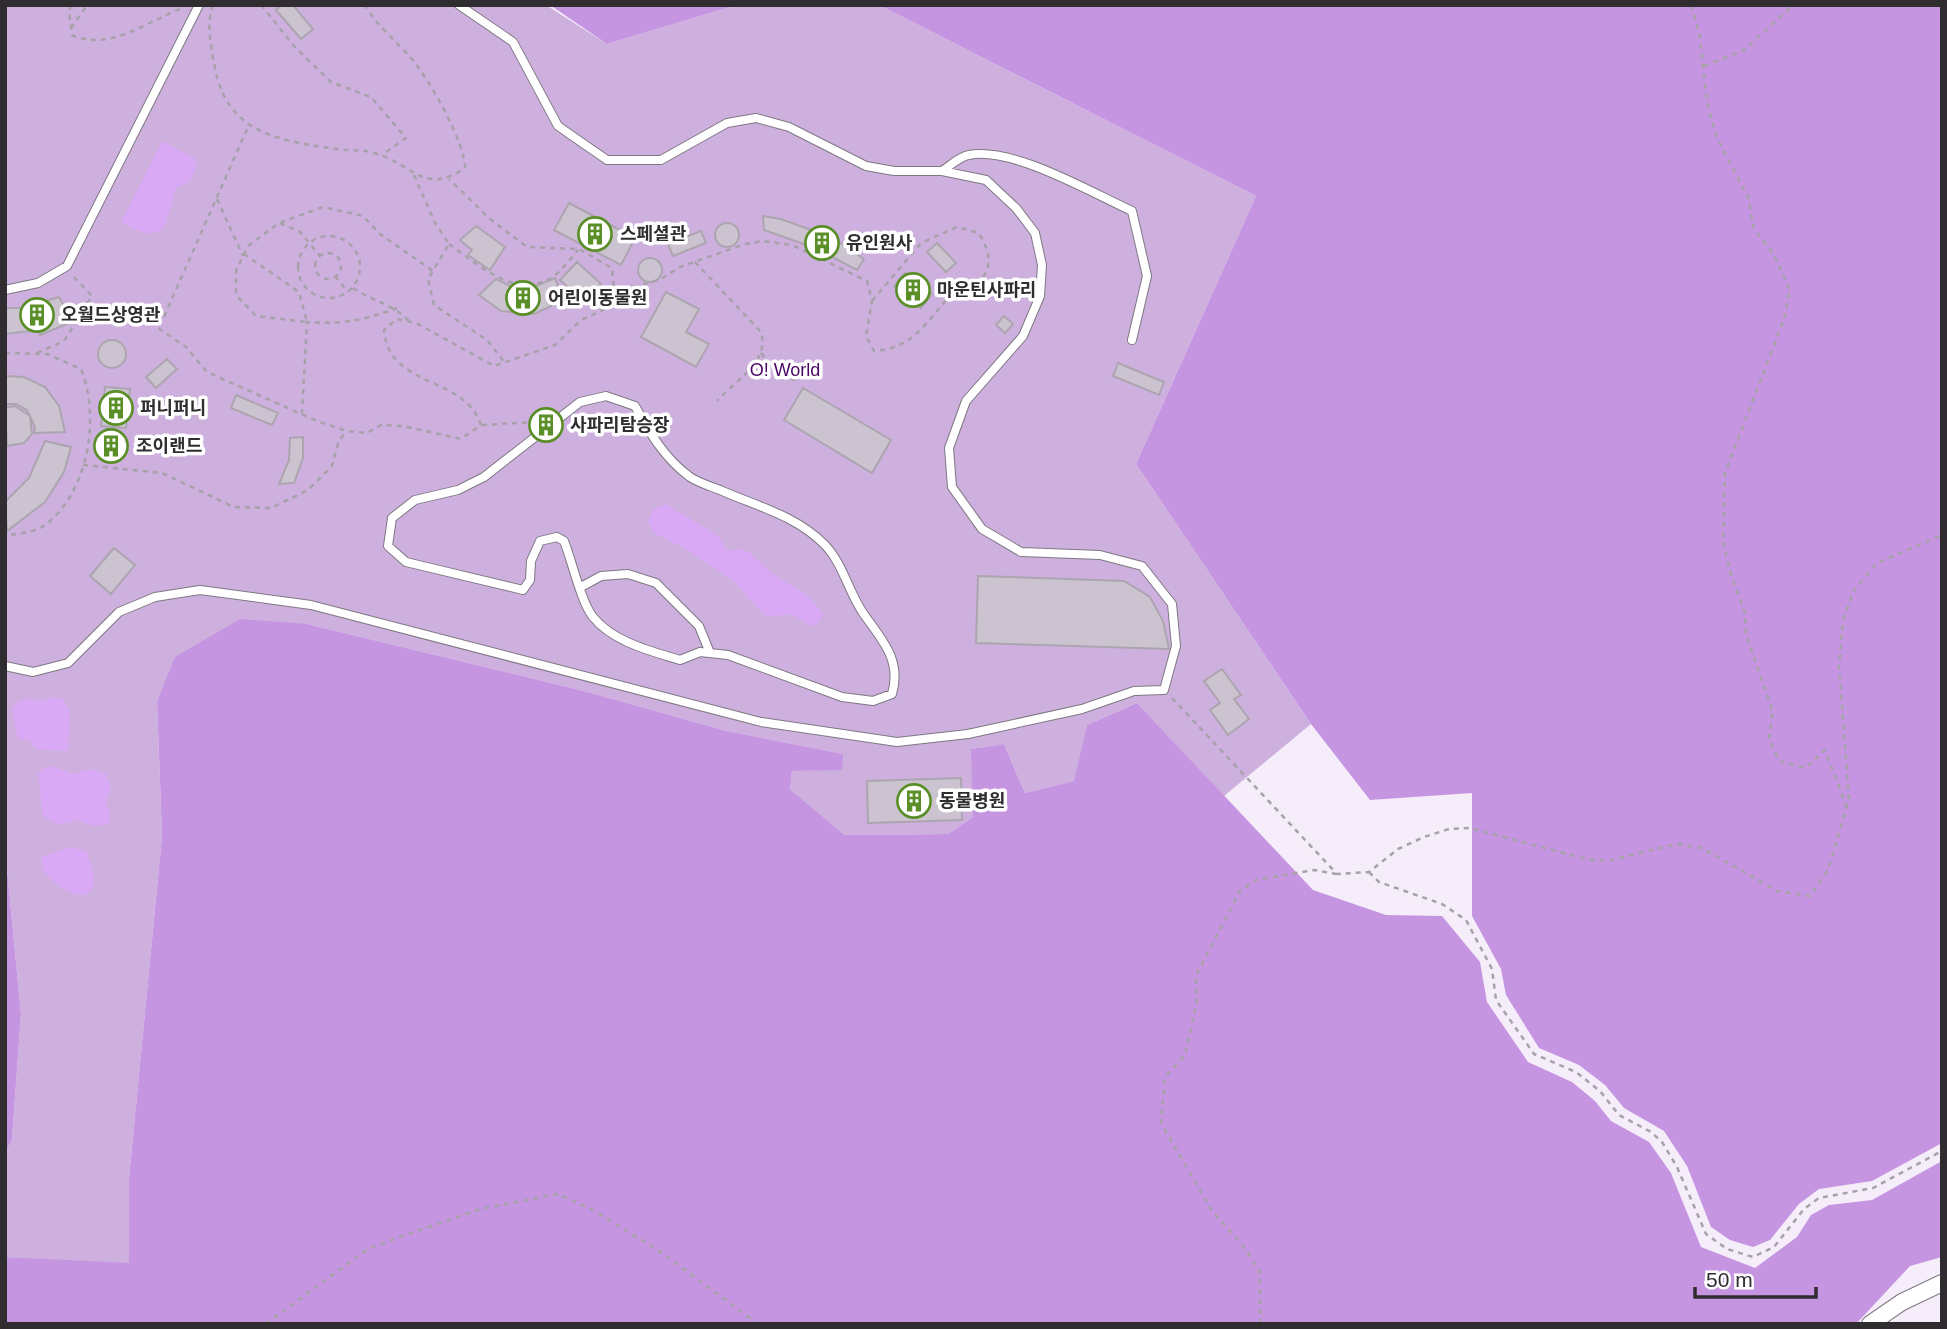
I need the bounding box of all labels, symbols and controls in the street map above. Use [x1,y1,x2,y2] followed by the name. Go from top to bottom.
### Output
[576,215,614,253] building icon: 스페셜관
[620,224,687,244] place label: 스페셜관
[803,224,841,262] building icon: 유인원사
[846,233,913,253] place label: 유인원사
[894,271,932,309] building icon: 마운틴사파리
[504,279,542,317] building icon: 어린이동물원
[937,280,1036,300] place label: 마운틴사파리
[548,288,647,308] place label: 어린이동물원
[18,296,56,334] building icon: 오월드상영관
[61,305,161,325] place label: 오월드상영관
[750,360,820,380] park label: O! World
[97,389,135,427] building icon: 퍼니퍼니
[140,398,206,418] place label: 퍼니퍼니
[527,406,565,444] building icon: 사파리탐승장
[570,415,670,435] place label: 사파리탐승장
[92,427,130,465] building icon: 조이랜드
[136,436,202,456] place label: 조이랜드
[895,782,933,820] building icon: 동물병원
[939,791,1005,811] place label: 동물병원
[1695,1256,1816,1300] scale bar
[1706,1268,1753,1291] text: 50 m

